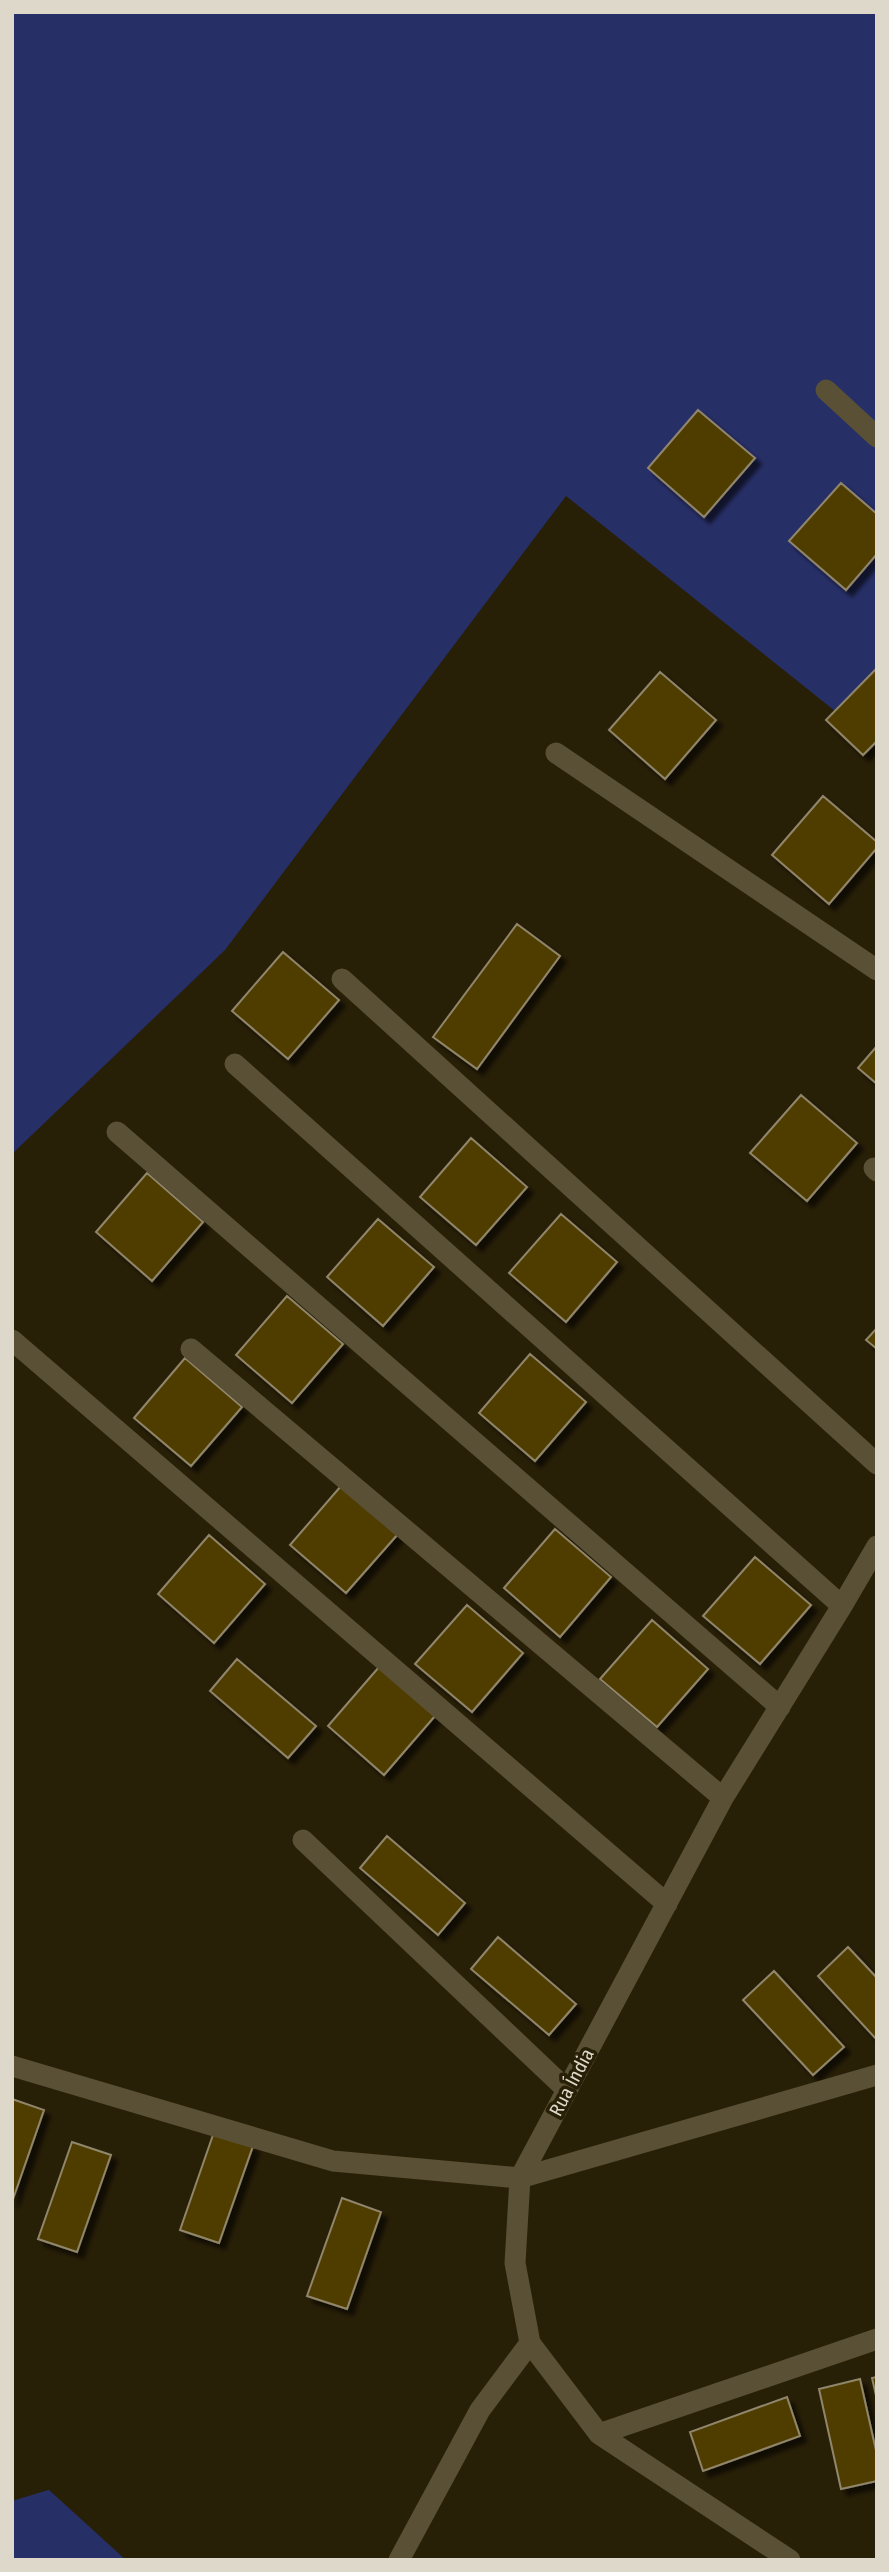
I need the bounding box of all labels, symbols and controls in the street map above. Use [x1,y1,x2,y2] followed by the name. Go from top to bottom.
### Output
[544,2044,599,2120] street label: Rua Índia

